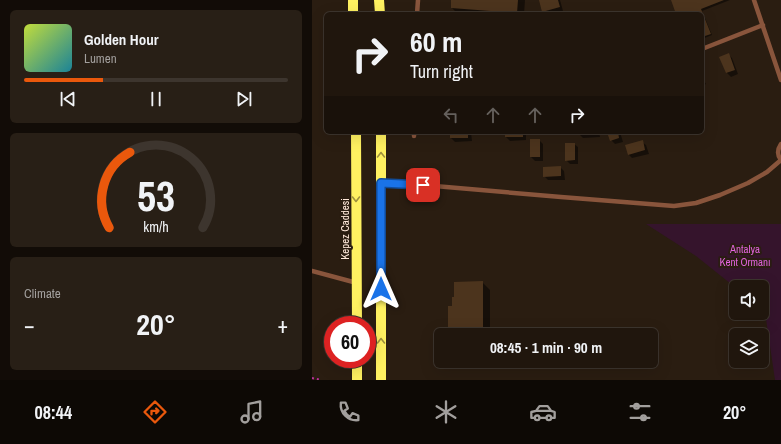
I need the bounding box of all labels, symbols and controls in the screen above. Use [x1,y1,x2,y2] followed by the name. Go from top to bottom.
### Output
[410,23,462,61] text: 60 m
[344,28,396,80] icon: right
[84,29,159,50] text: Golden Hour
[84,50,117,67] text: Lumen
[410,59,473,84] text: Turn right
[57,88,79,110] icon: previous
[145,88,167,110] icon: pause
[233,88,255,110] icon: next
[440,104,462,126] icon: left
[482,104,504,126] icon: ahead
[524,104,546,126] icon: ahead
[566,104,588,126] icon: right
[377,152,385,158] one-way arrow
[137,168,175,224] text: 53
[406,168,440,202] pin
[412,174,434,196] icon: arrive
[352,196,360,202] one-way arrow
[338,198,352,260] street label: Kepez Caddesi
[143,217,169,236] text: km/h
[719,242,771,269] park label: Antalya Kent Ormanı
[360,268,402,310] position arrow
[729,280,769,368] map controls
[729,280,769,320] button: sound
[24,285,61,302] text: Climate
[136,304,176,344] text: 20°
[24,310,35,340] text: −
[277,310,288,340] text: +
[324,316,376,368] speed limit sign: 60
[729,328,769,368] button: layers
[490,337,602,358] text: 08:45 · 1 min · 90 m
[377,338,385,344] one-way arrow
[141,398,169,426] icon: directions
[238,398,266,426] icon: music
[335,398,363,426] icon: phone
[432,398,460,426] icon: climate
[529,398,557,426] icon: car
[626,398,654,426] icon: filters
[34,400,72,425] text: 08:44
[723,400,747,425] text: 20°

